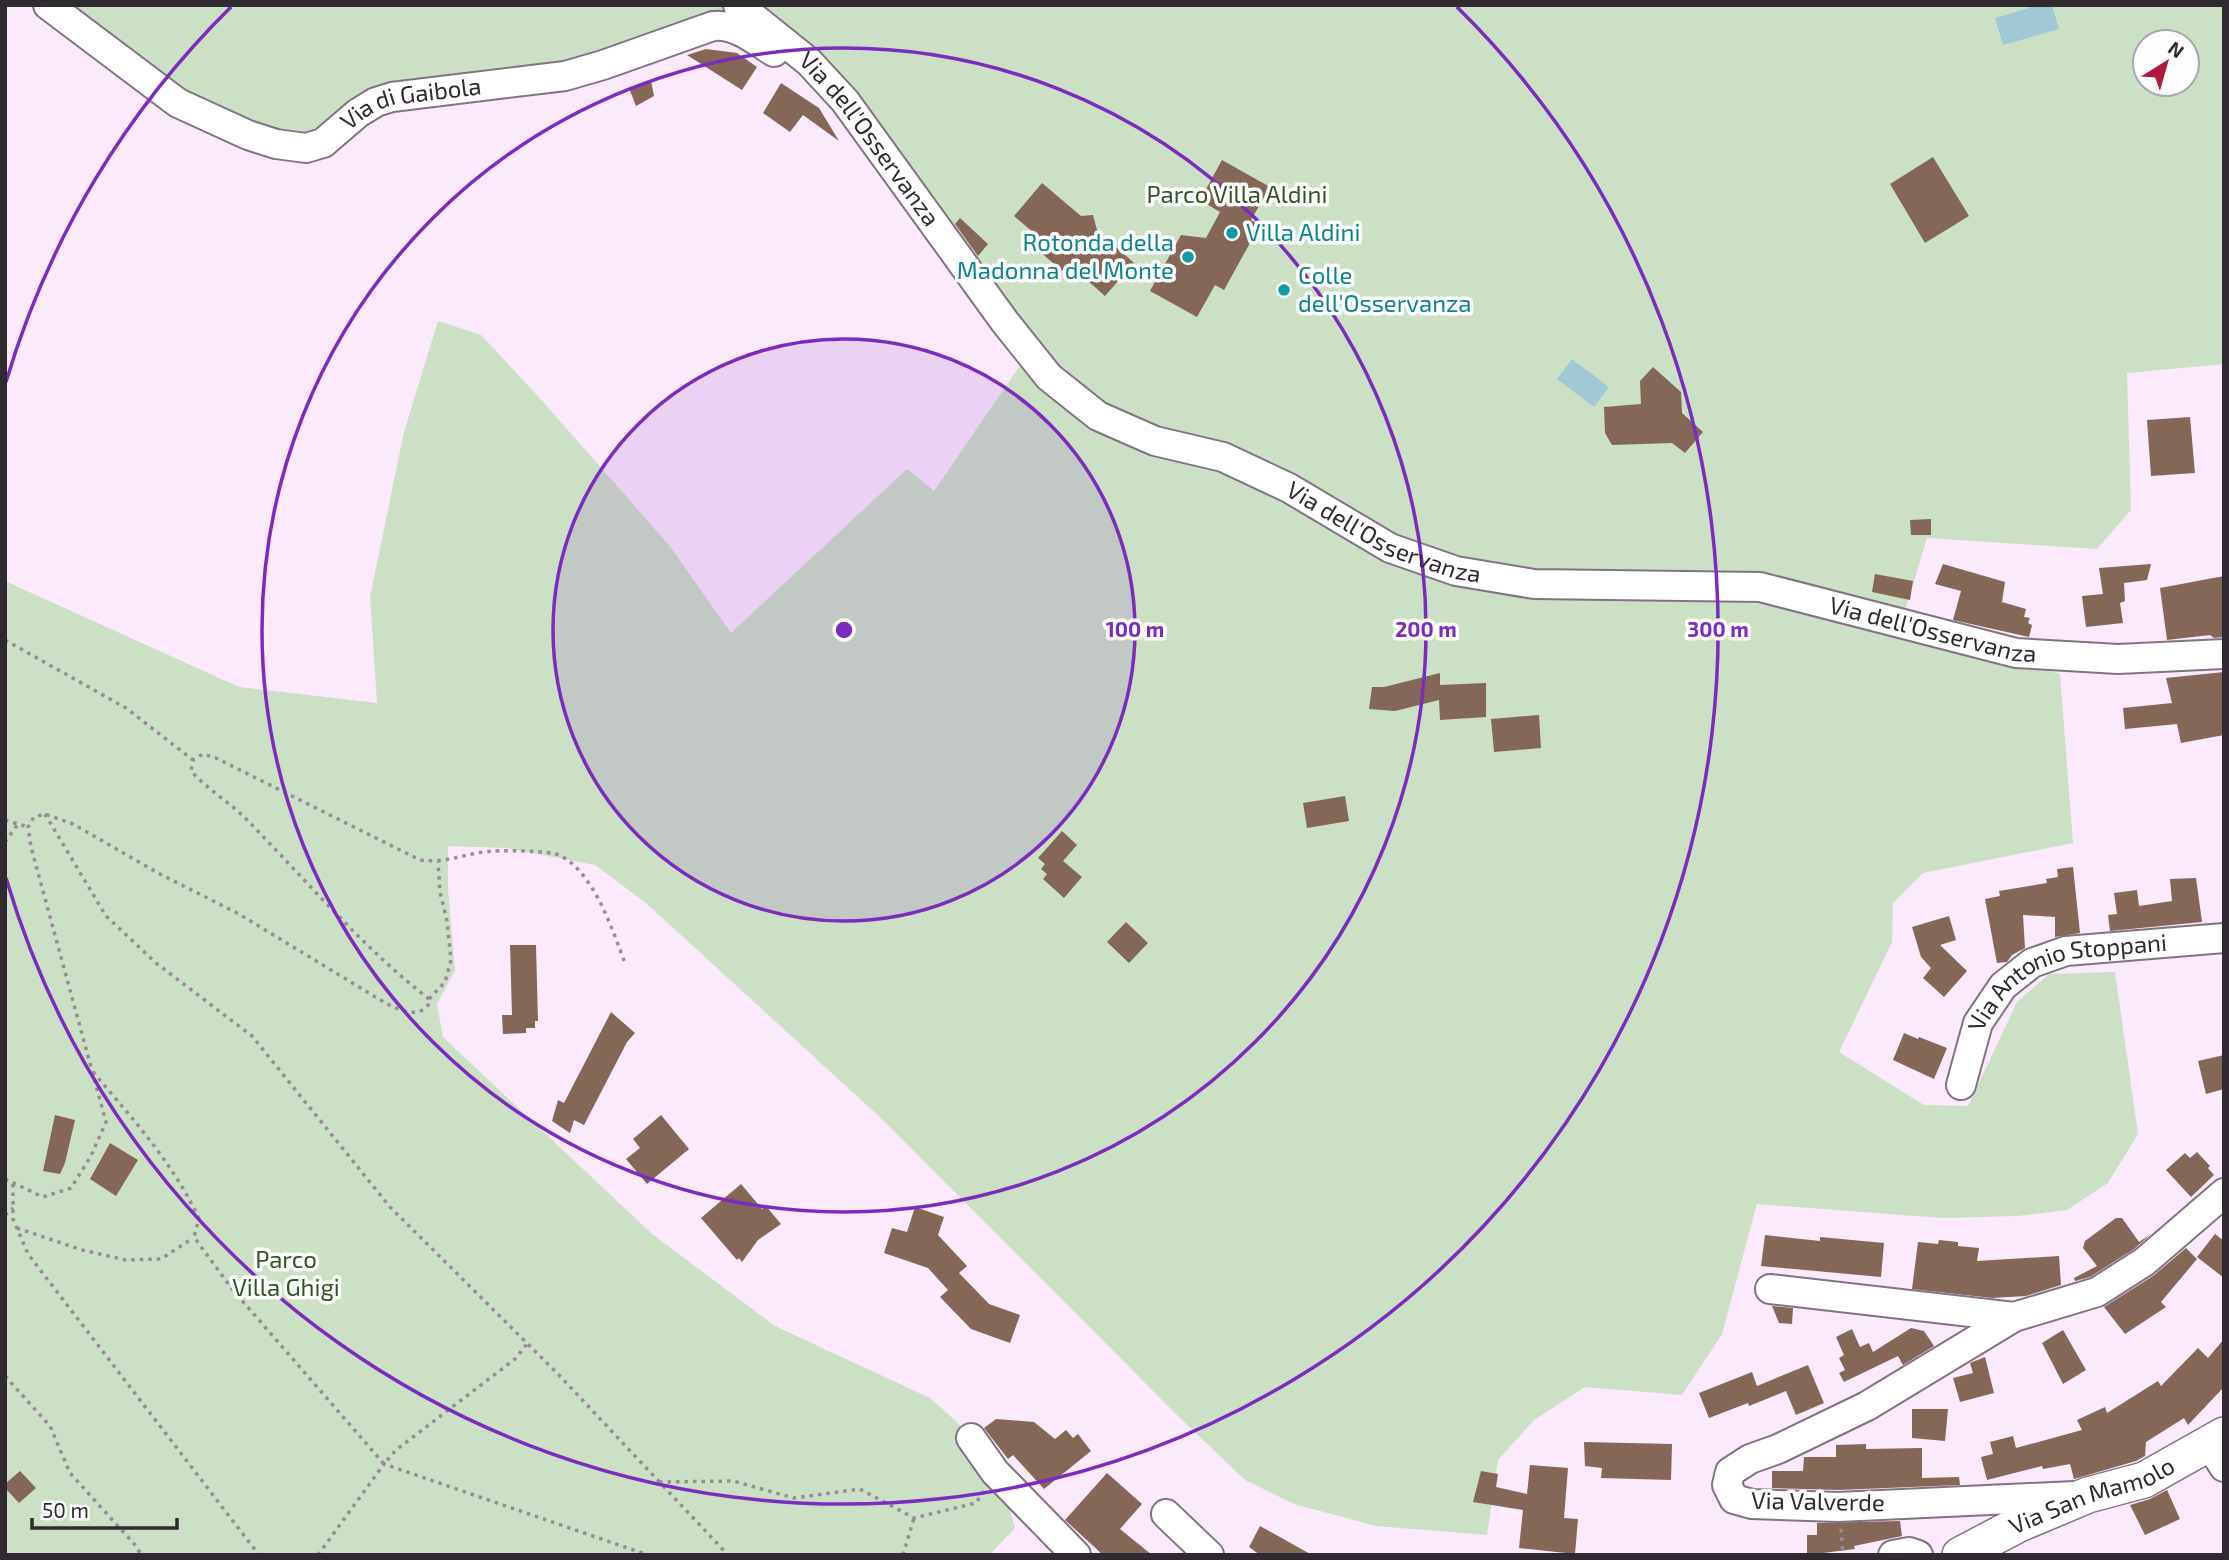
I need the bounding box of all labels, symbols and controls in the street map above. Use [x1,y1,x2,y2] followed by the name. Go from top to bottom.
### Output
[2131,28,2201,98] north arrow
[2164,36,2189,62] text: N
[794,44,947,231] street label: Via dell'Osservanza
[334,70,483,135] street label: Via di Gaibola
[1147,179,1327,208] park label: Parco Villa Aldini
[1246,217,1360,246] place label: Villa Aldini
[1224,225,1240,241] marker: Villa Aldini
[957,227,1174,284] place label: Rotonda della Madonna del Monte
[1180,249,1196,265] marker: Rotonda della Madonna del Monte
[1298,260,1472,317] place label: Colle dell'Osservanza
[1276,282,1292,298] marker: Colle dell'Osservanza
[1282,474,1483,588] street label: Via dell'Osservanza
[1827,590,2037,667] street label: Via dell'Osservanza
[1106,616,1164,641] text: 100 m
[1395,616,1457,641] text: 200 m
[1687,616,1749,641] text: 300 m
[832,618,856,642] centre of rings
[1961,927,2168,1034] street label: Via Antonio Stoppani
[232,1244,340,1301] park label: Parco Villa Ghigi
[2004,1450,2179,1540] street label: Via San Mamolo
[1751,1485,1885,1516] street label: Via Valverde
[32,1486,177,1530] scale bar
[42,1497,89,1522] text: 50 m

